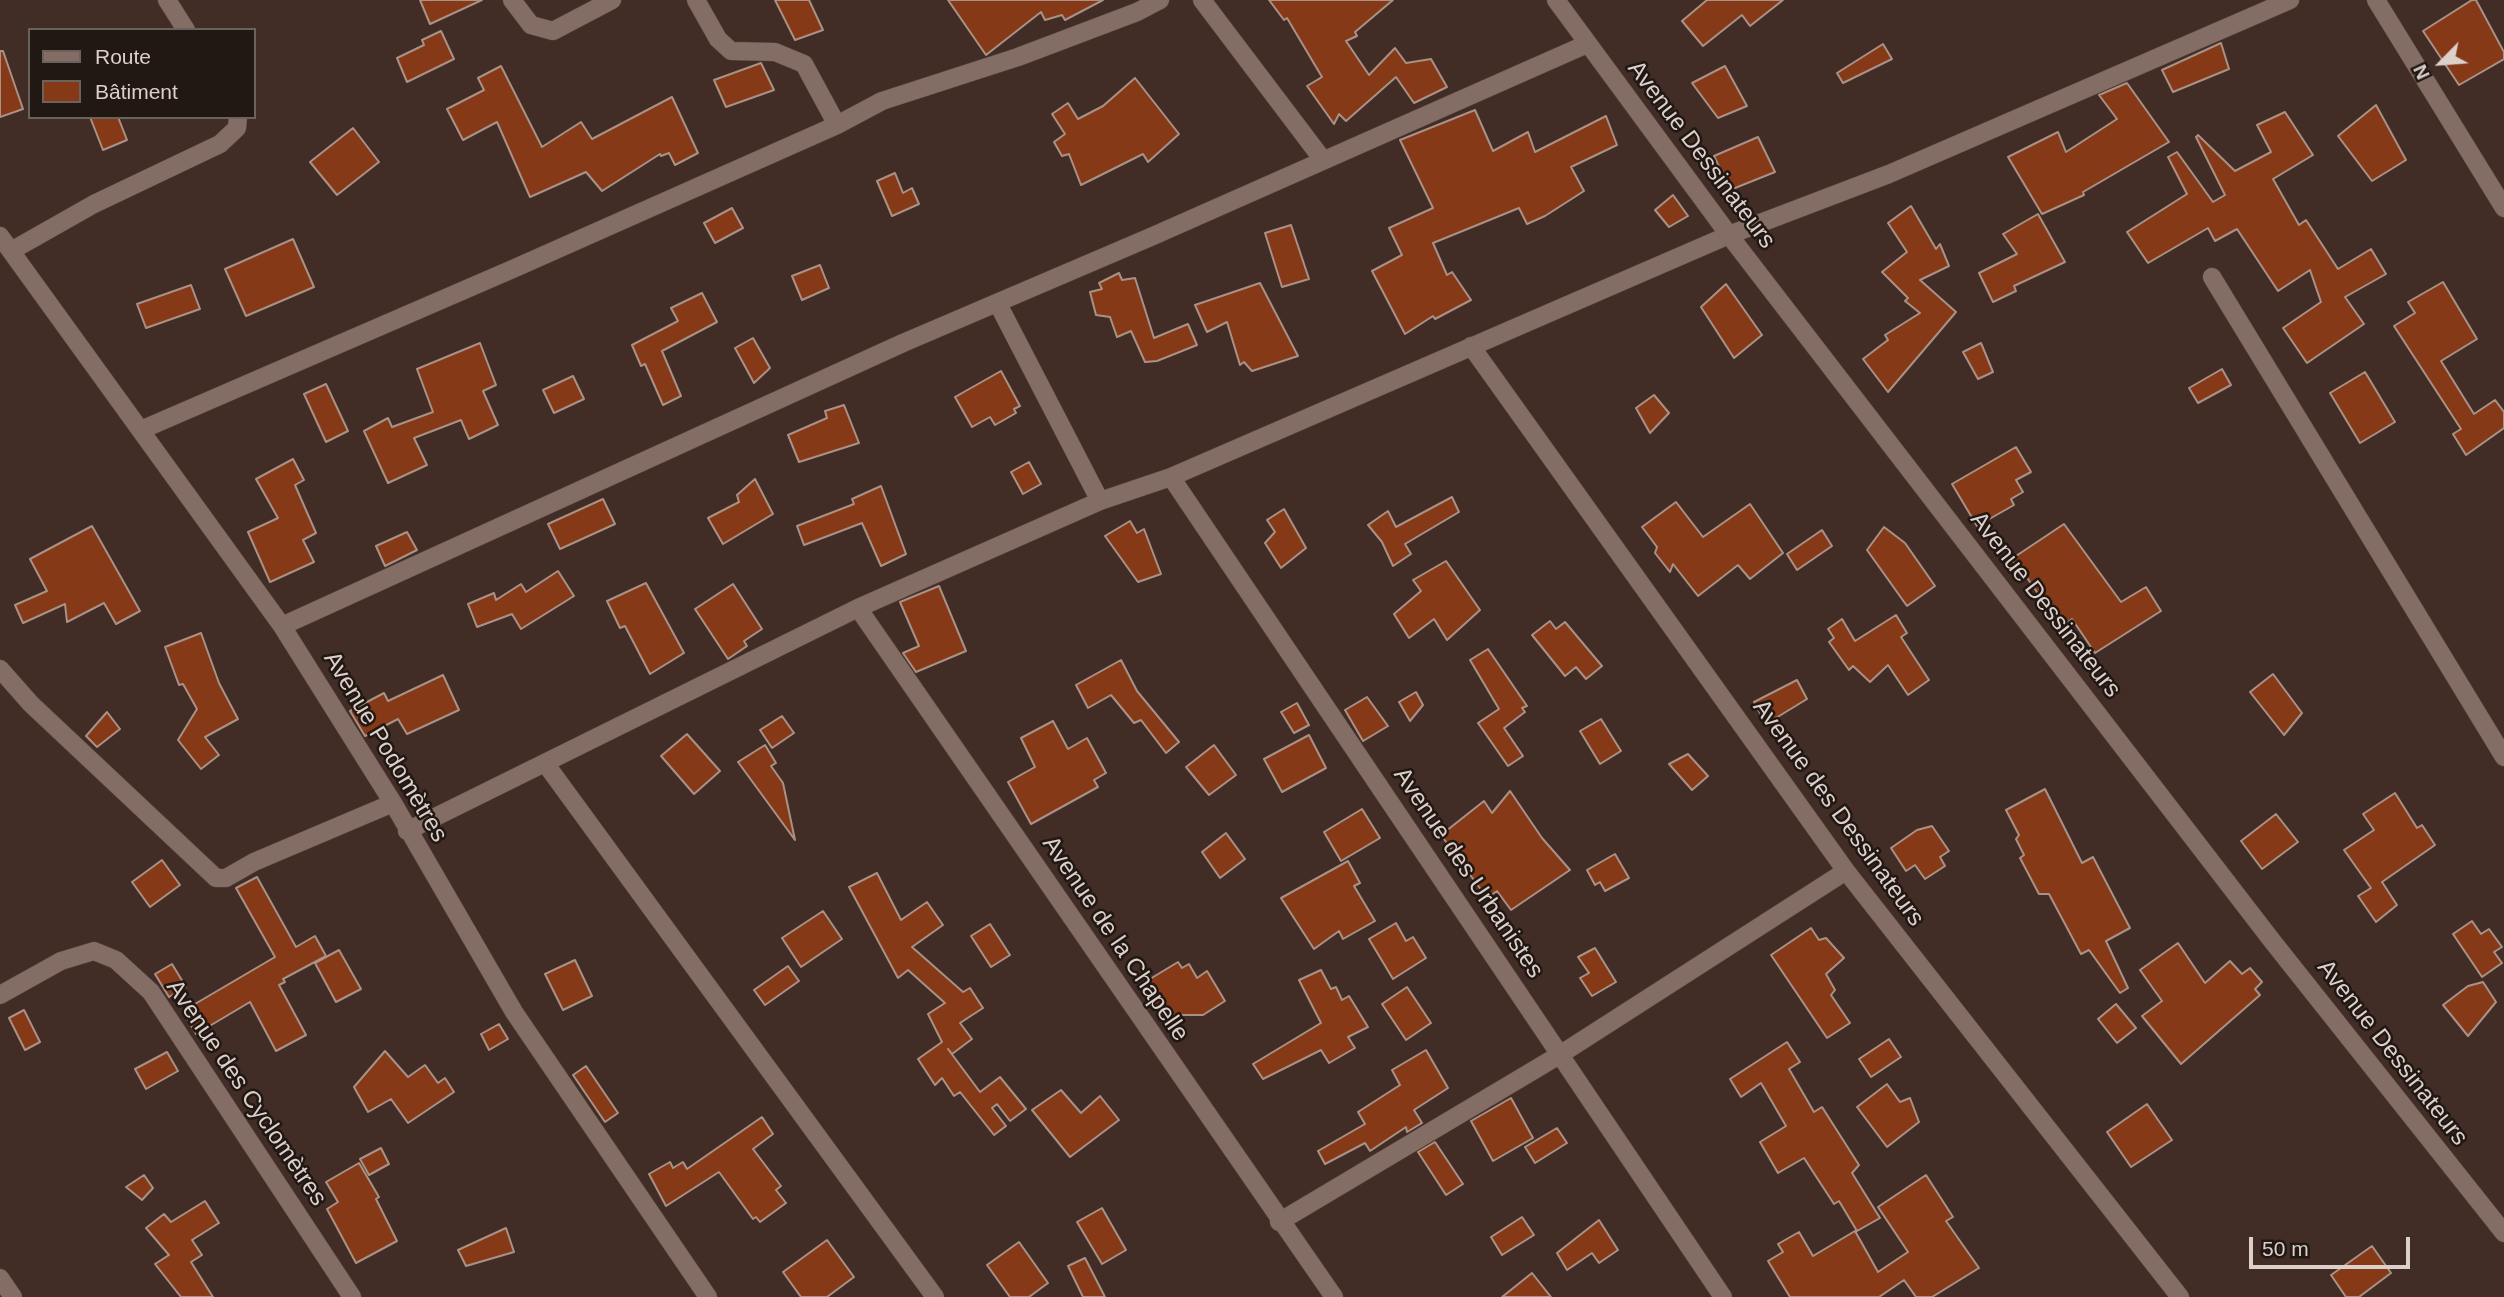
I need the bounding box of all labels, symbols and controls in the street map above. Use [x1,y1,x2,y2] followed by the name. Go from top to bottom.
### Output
[28,28,256,119] legend
[2406,28,2476,98] north arrow
[95,45,151,68] text: Route
[1621,55,1781,255] street label: Avenue Dessinateurs
[2409,61,2434,83] text: N
[95,80,178,103] text: Bâtiment
[1964,506,2126,704] street label: Avenue Dessinateurs
[317,647,453,847] street label: Avenue Podomètres
[1746,694,1930,932] street label: Avenue des Dessinateurs
[1387,762,1549,984] street label: Avenue des Urbanistes
[1036,831,1194,1047] street label: Avenue de la Chapelle
[2311,954,2473,1152] street label: Avenue Dessinateurs
[160,975,332,1211] street label: Avenue des Cyclomètres
[2252,1224,2413,1268] scale bar
[2262,1237,2309,1260] text: 50 m

